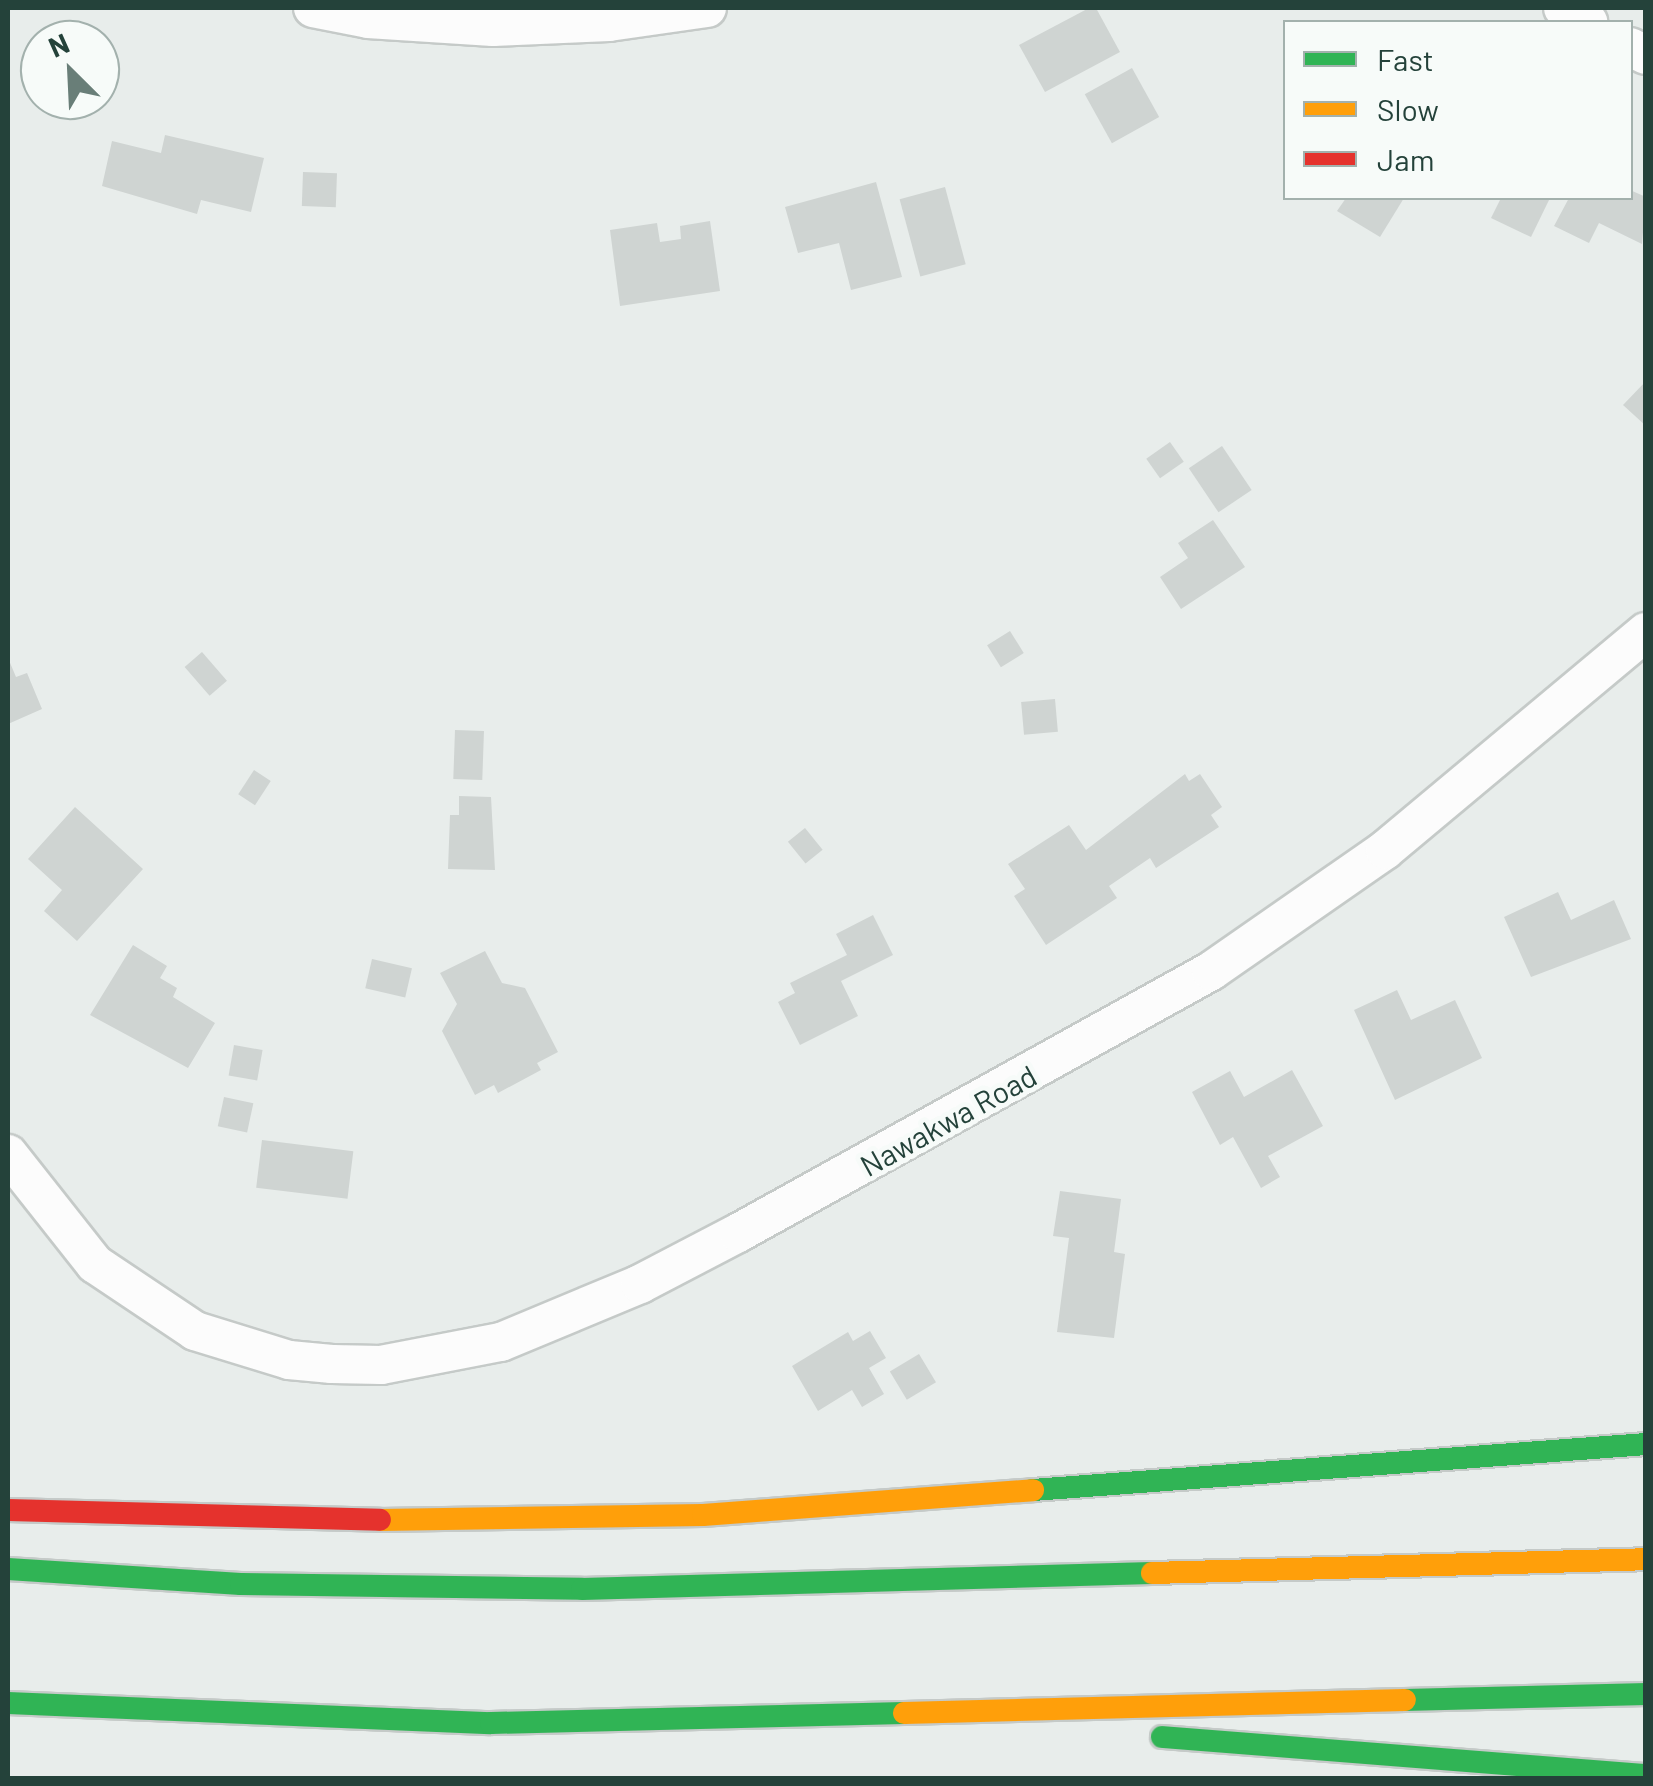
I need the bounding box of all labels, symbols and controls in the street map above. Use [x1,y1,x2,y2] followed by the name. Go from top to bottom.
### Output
[20,20,120,120] north arrow
[1283,20,1633,200] legend
[43,25,74,64] text: N
[1377,41,1434,77] text: Fast
[1377,91,1439,127] text: Slow
[1377,141,1434,177] text: Jam
[854,1057,1042,1183] street label: Nawakwa Road

